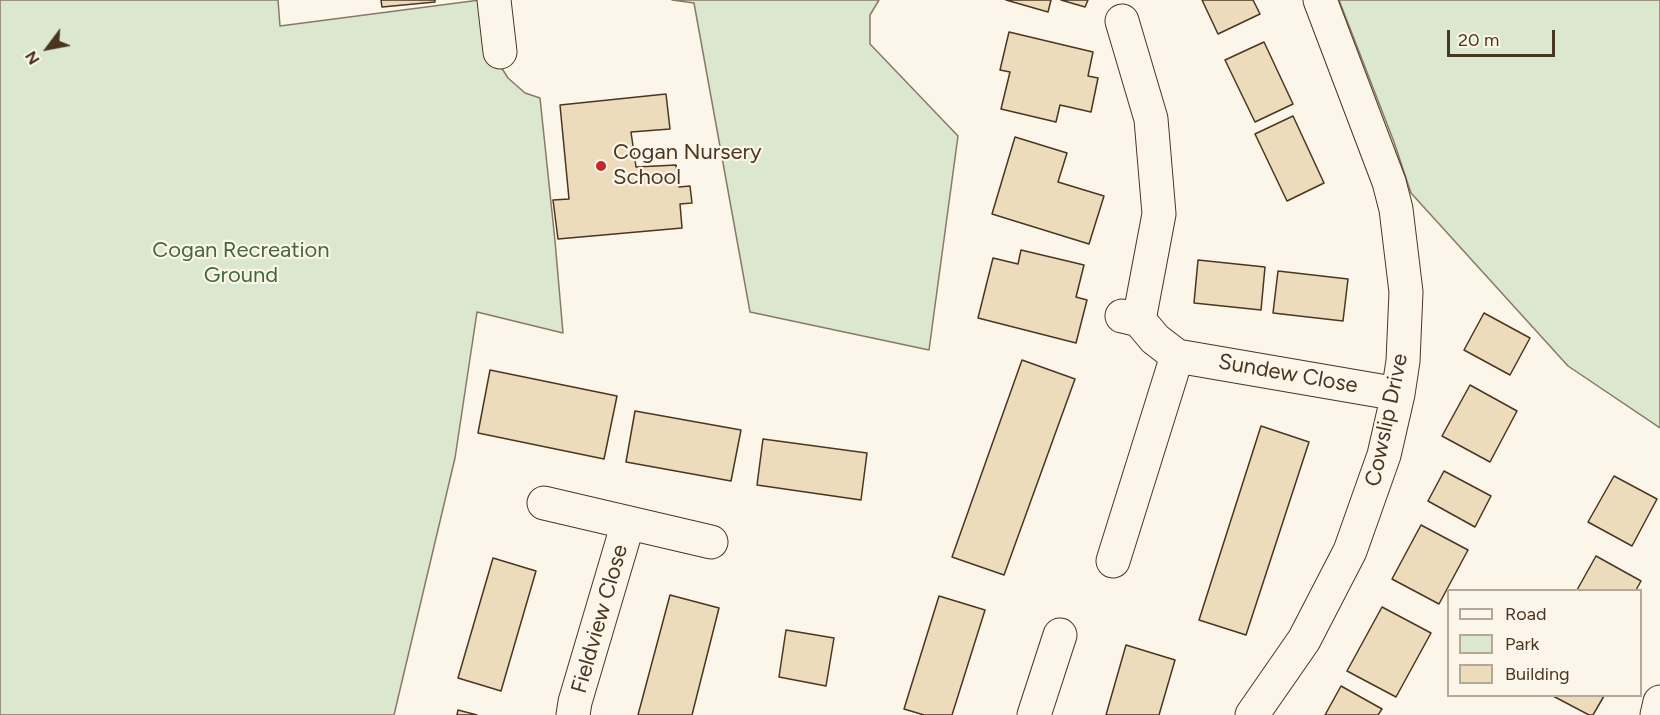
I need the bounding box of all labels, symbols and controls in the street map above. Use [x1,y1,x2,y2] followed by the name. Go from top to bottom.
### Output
[18,18,78,78] north arrow
[1450,18,1558,56] scale bar
[1458,29,1499,51] text: 20 m
[21,48,44,68] text: N
[613,140,761,192] place label: Cogan Nursery School
[594,159,608,173] marker: Cogan Nursery School
[152,238,330,290] park label: Cogan Recreation Ground
[1216,349,1360,399] street label: Sundew Close
[1360,351,1414,489] street label: Cowslip Drive
[566,542,634,696] street label: Fieldview Close
[1447,589,1642,697] legend
[1505,603,1546,625] text: Road
[1505,633,1539,655] text: Park
[1505,663,1570,685] text: Building

